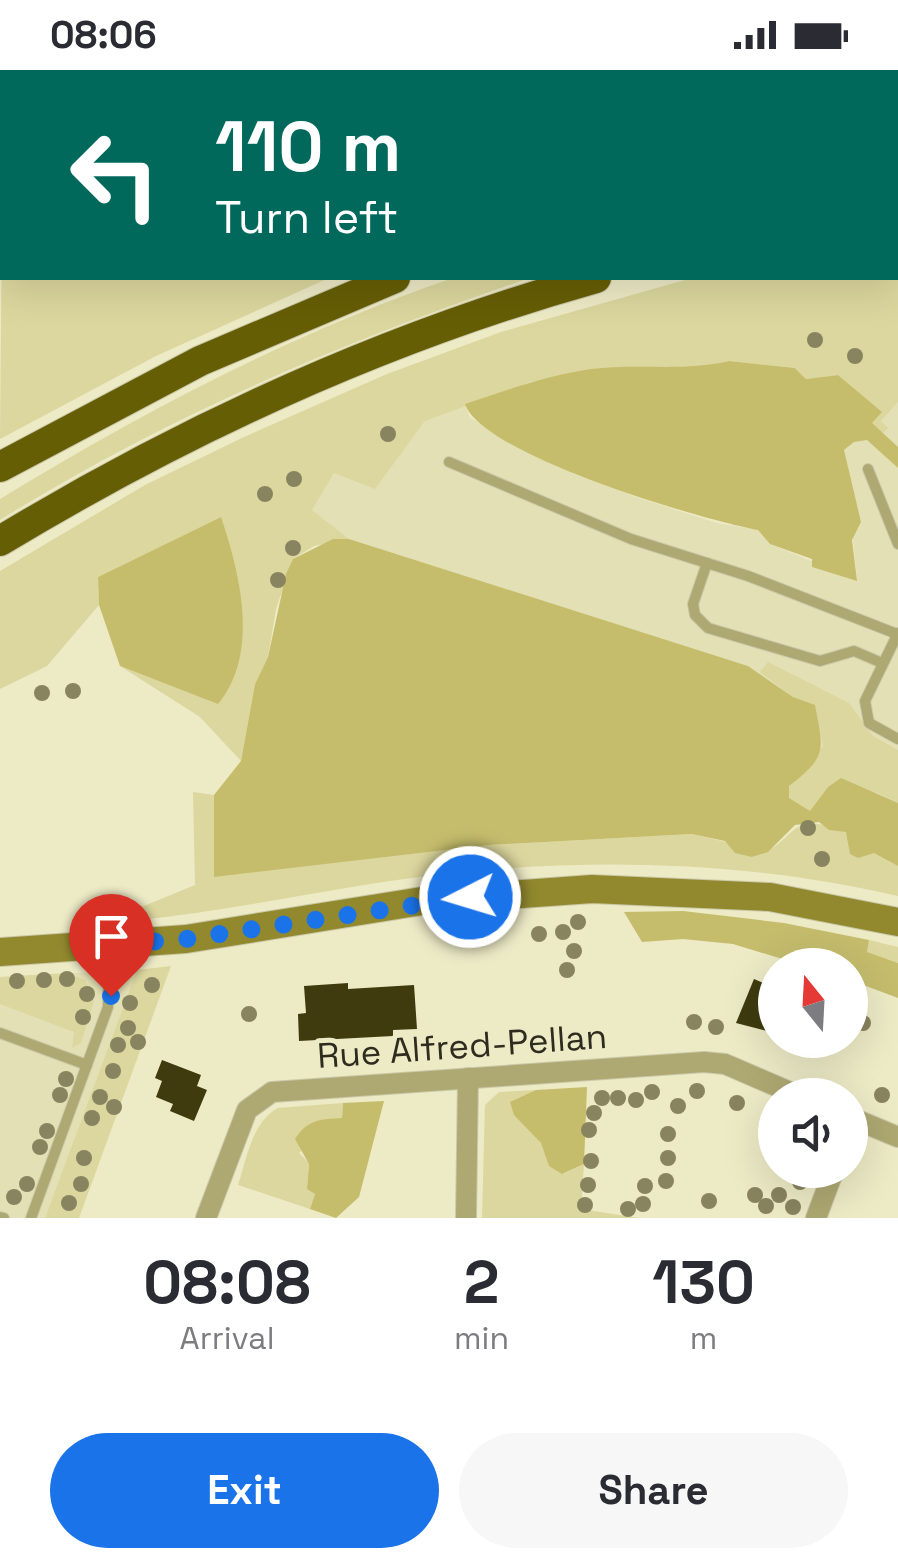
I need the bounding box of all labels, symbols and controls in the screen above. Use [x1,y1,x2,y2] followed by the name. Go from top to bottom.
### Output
[50,11,157,59] text: 08:06
[215,102,401,191] text: 110 m
[50,110,180,240] icon: left
[215,189,398,246] text: Turn left
[418,845,522,949] position arrow
[69,894,154,997] pin
[84,909,139,964] icon: arrive
[758,948,868,1058] north arrow
[758,948,868,1188] map controls
[316,1014,608,1078] street label: Rue Alfred-Pellan
[758,1078,868,1188] button: sound
[143,1244,311,1321] text: 08:08
[464,1244,499,1321] text: 2
[652,1244,755,1321] text: 130
[179,1318,275,1358] text: Arrival
[454,1318,509,1358] text: min
[690,1318,717,1358] text: m
[50,1433,439,1548] button: Exit
[459,1433,848,1548] button: Share

